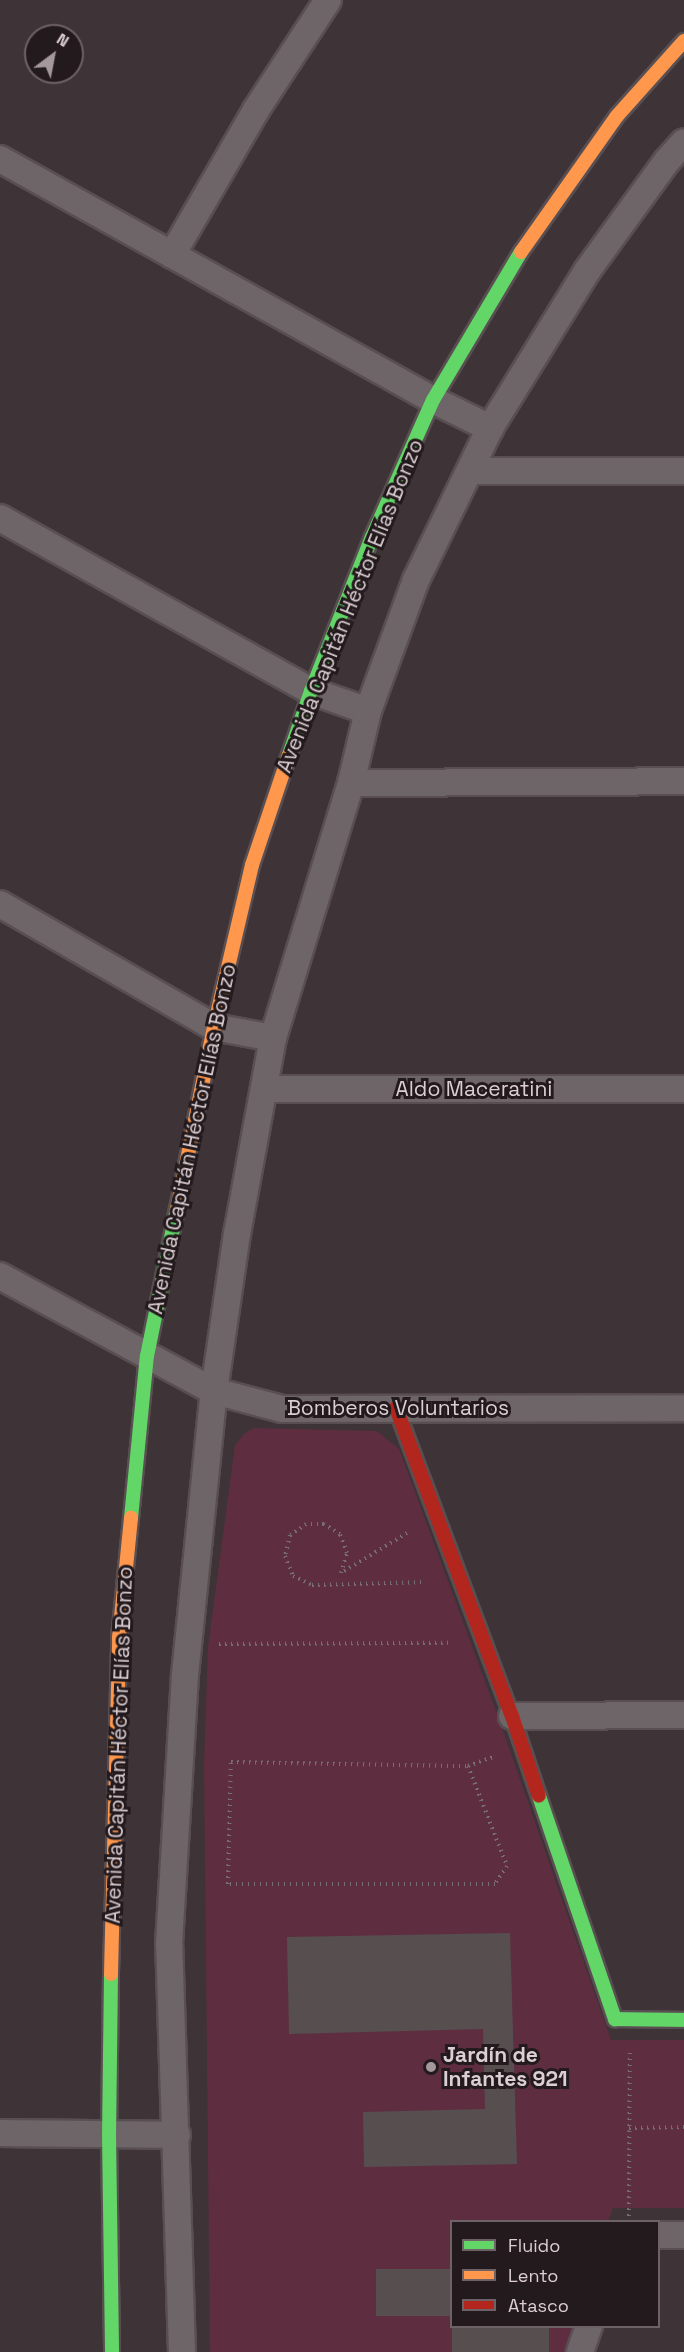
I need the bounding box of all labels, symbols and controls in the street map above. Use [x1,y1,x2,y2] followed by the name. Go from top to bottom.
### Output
[24,24,84,84] north arrow
[53,28,73,52] text: N
[271,436,429,776] street label: Avenida Capitán Héctor Elías Bonzo
[143,962,241,1316] street label: Avenida Capitán Héctor Elías Bonzo
[395,1076,553,1102] street label: Aldo Maceratini
[287,1395,509,1421] street label: Bomberos Voluntarios
[100,1566,138,1924] street label: Avenida Capitán Héctor Elías Bonzo
[443,2042,568,2092] place label: Jardín de Infantes 921
[424,2060,438,2074] marker: Jardín de Infantes 921
[450,2220,660,2328] legend
[508,2234,560,2257] text: Fluido
[508,2264,558,2287] text: Lento
[508,2294,569,2317] text: Atasco

